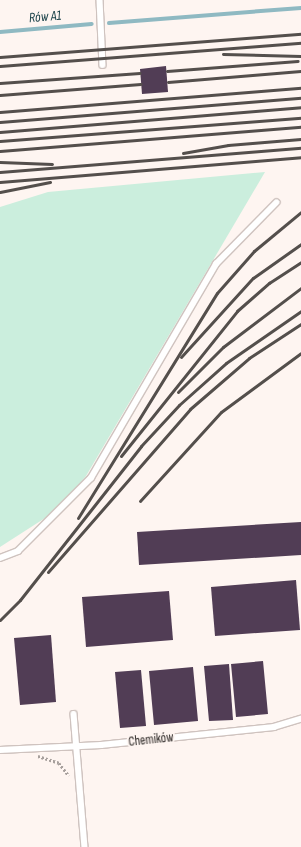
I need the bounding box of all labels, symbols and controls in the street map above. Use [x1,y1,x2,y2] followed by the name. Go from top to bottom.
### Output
[28,7,62,27] water label: Rów A1
[128,730,174,750] street label: Chemików

